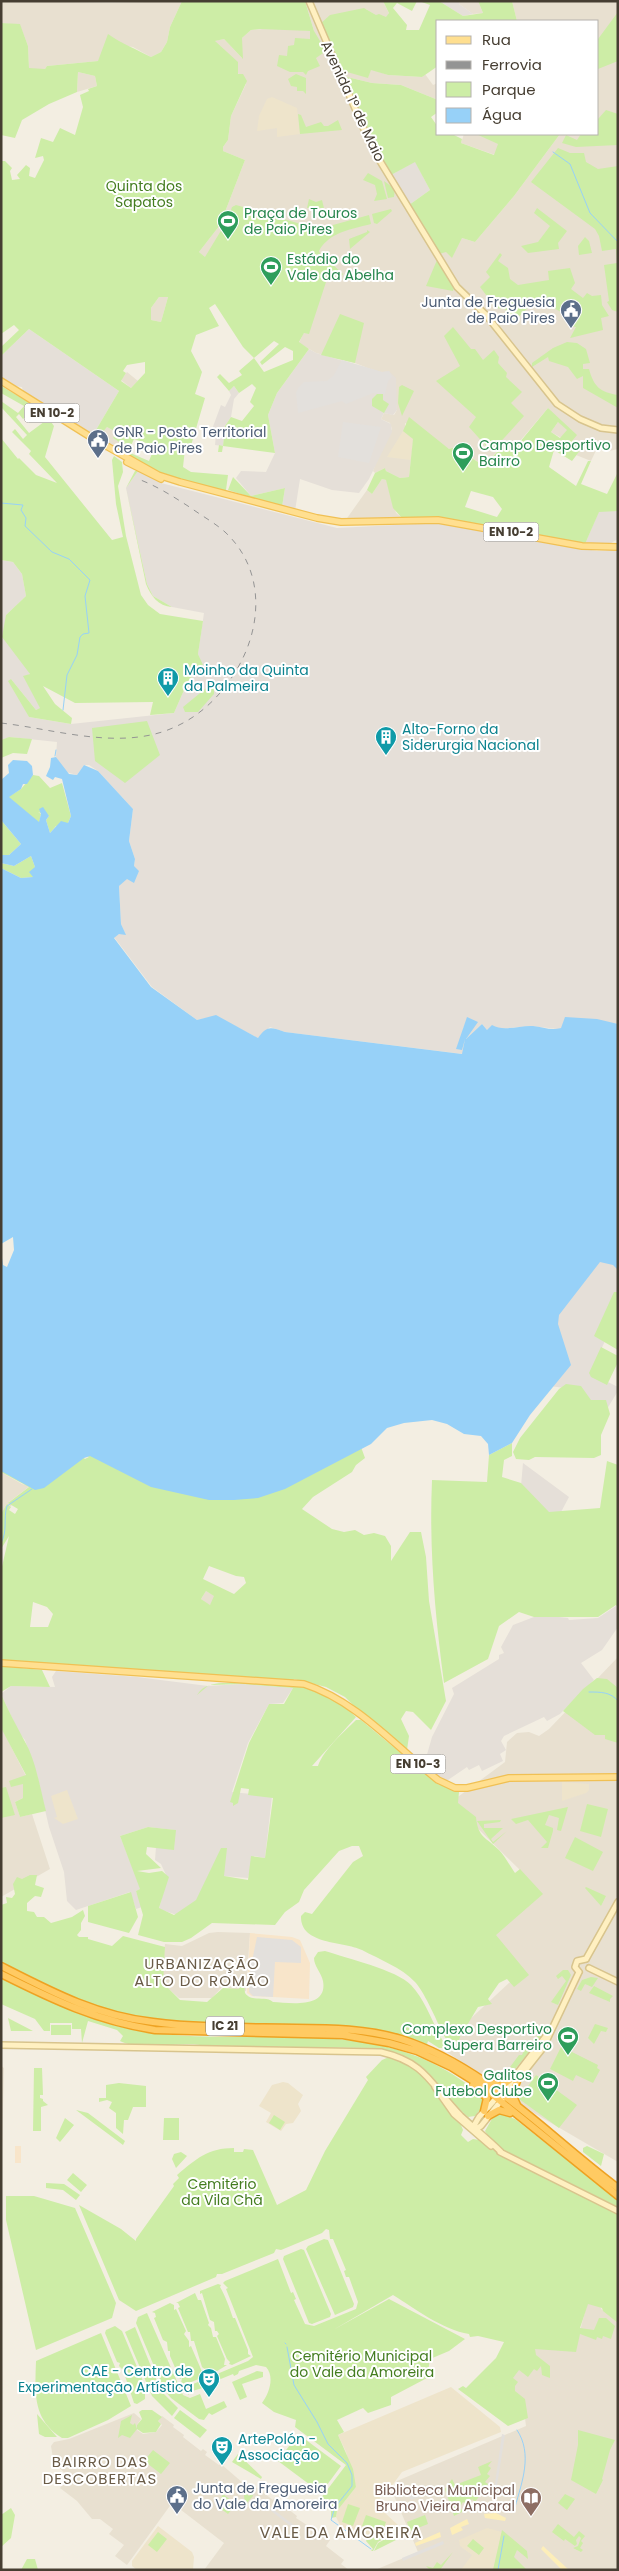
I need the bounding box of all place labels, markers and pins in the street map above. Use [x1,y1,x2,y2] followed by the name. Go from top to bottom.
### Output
[244,203,357,239] place label: Praça de Touros de Paio Pires
[216,209,240,240] sports icon: Praça de Touros de Paio Pires
[287,249,394,285] place label: Estádio do Vale da Abelha
[259,255,283,286] sports icon: Estádio do Vale da Abelha
[421,292,555,328] place label: Junta de Freguesia de Paio Pires
[559,298,583,329] public building icon: Junta de Freguesia de Paio Pires
[114,422,266,458] place label: GNR - Posto Territorial de Paio Pires
[86,428,110,459] public building icon: GNR - Posto Territorial de Paio Pires
[479,435,611,471] place label: Campo Desportivo Bairro
[451,441,475,472] sports icon: Campo Desportivo Bairro
[184,660,309,696] place label: Moinho da Quinta da Palmeira
[156,666,180,697] building icon: Moinho da Quinta da Palmeira
[402,719,539,755] place label: Alto-Forno da Siderurgia Nacional
[374,725,398,756] building icon: Alto-Forno da Siderurgia Nacional
[402,2019,552,2055] place label: Complexo Desportivo Supera Barreiro
[556,2025,580,2056] sports icon: Complexo Desportivo Supera Barreiro
[435,2065,532,2101] place label: Galitos Futebol Clube
[536,2071,560,2102] sports icon: Galitos Futebol Clube
[18,2361,193,2397] place label: CAE - Centro de Experimentação Artística
[197,2367,221,2398] theatre icon: CAE - Centro de Experimentação Artística
[238,2429,319,2465] place label: ArtePolón - Associação
[210,2435,234,2466] theatre icon: ArtePolón - Associação
[193,2478,337,2514] place label: Junta de Freguesia do Vale da Amoreira
[374,2480,515,2516] place label: Biblioteca Municipal Bruno Vieira Amaral
[165,2484,189,2515] public building icon: Junta de Freguesia do Vale da Amoreira
[519,2486,543,2517] library icon: Biblioteca Municipal Bruno Vieira Amaral

